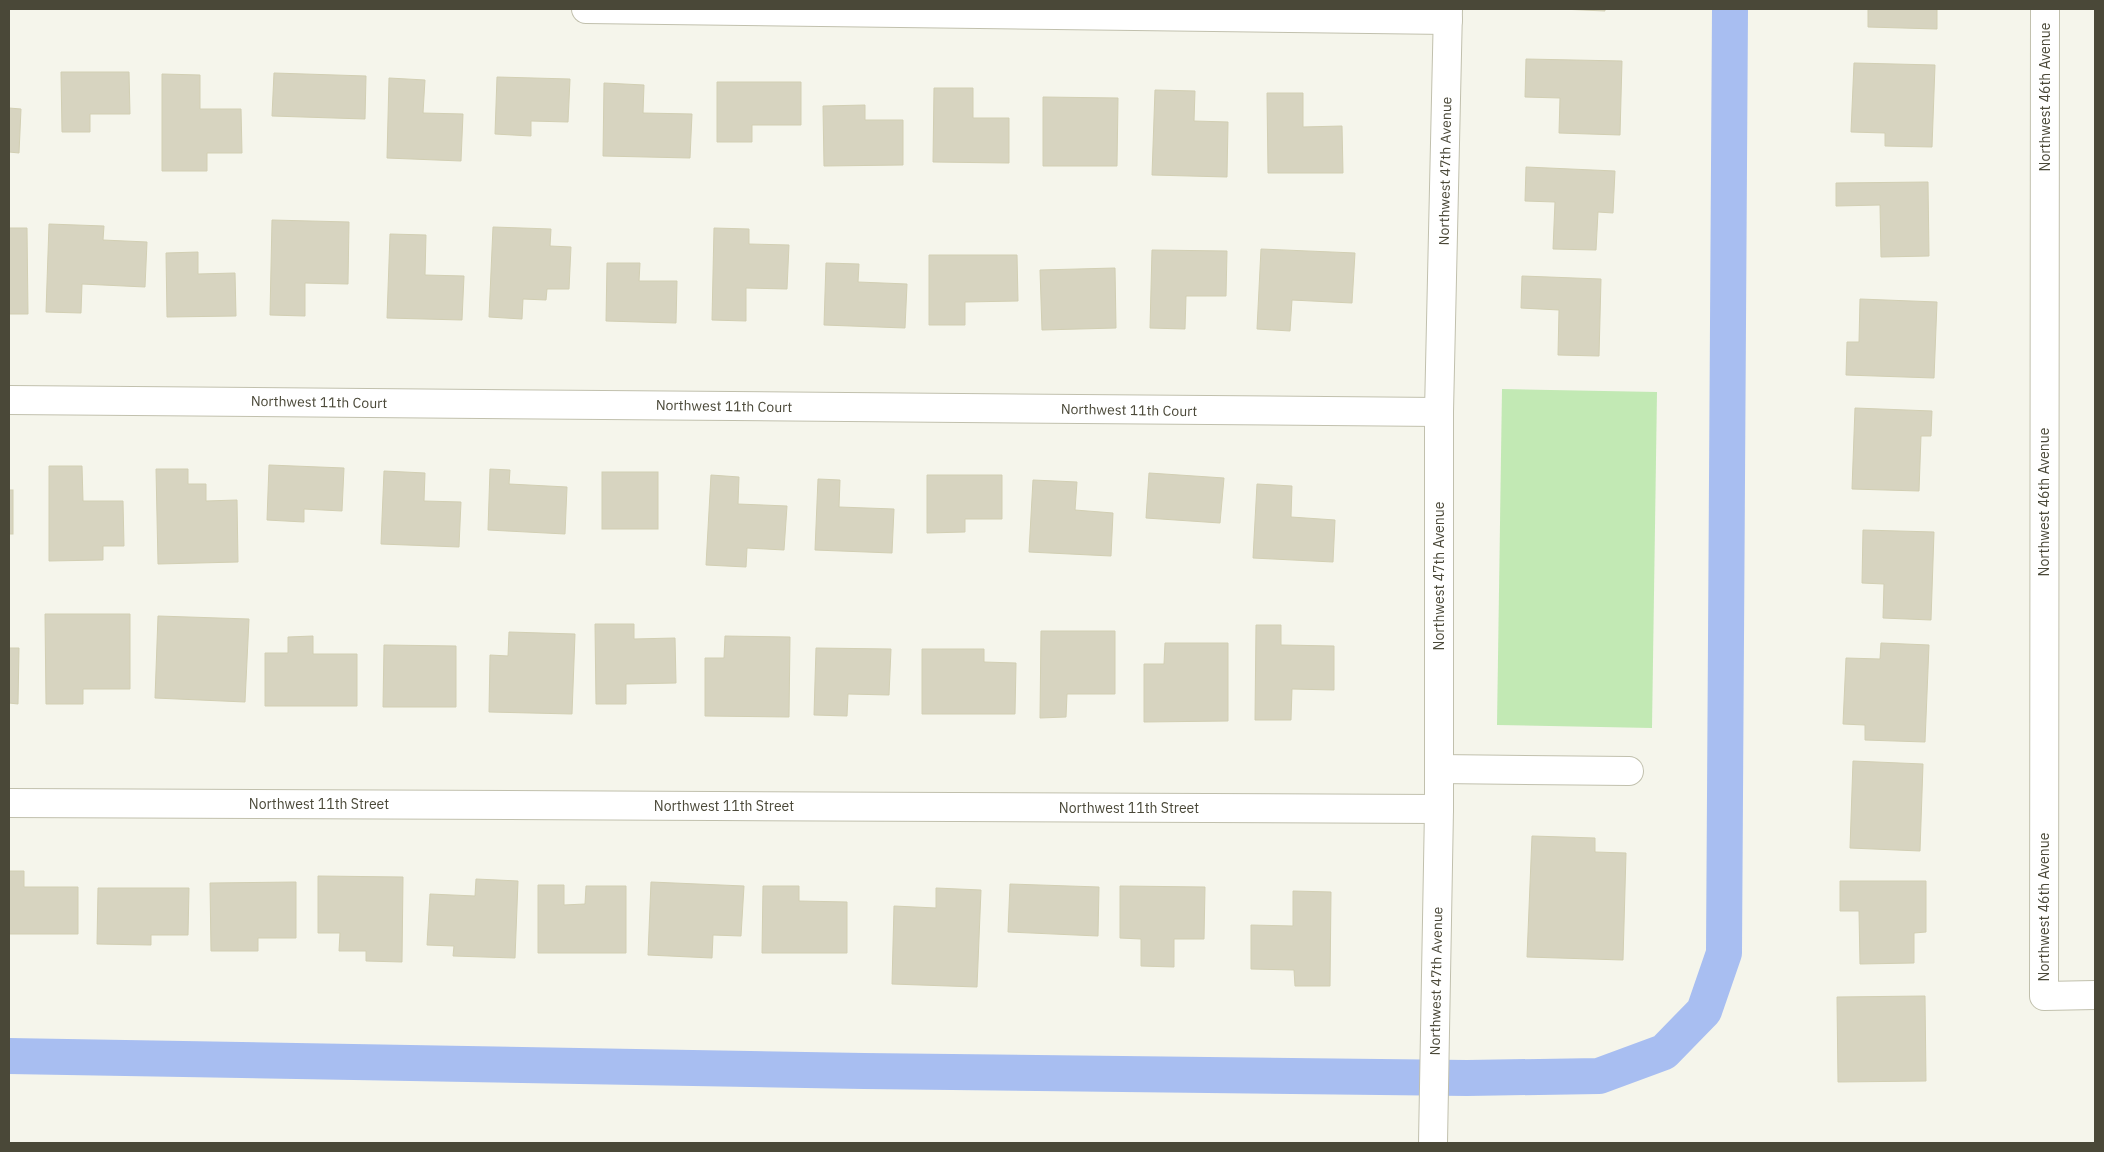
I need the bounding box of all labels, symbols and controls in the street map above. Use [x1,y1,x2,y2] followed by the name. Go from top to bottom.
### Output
[2036,22,2054,171] street label: Northwest 46th Avenue
[1435,96,1455,246] street label: Northwest 47th Avenue
[251,392,388,412] street label: Northwest 11th Court
[656,396,793,416] street label: Northwest 11th Court
[1061,400,1198,420] street label: Northwest 11th Court
[2035,427,2053,576] street label: Northwest 46th Avenue
[1430,501,1448,650] street label: Northwest 47th Avenue
[249,795,389,813] street label: Northwest 11th Street
[654,797,794,815] street label: Northwest 11th Street
[1059,799,1199,817] street label: Northwest 11th Street
[2035,832,2053,981] street label: Northwest 46th Avenue
[1426,906,1446,1056] street label: Northwest 47th Avenue

